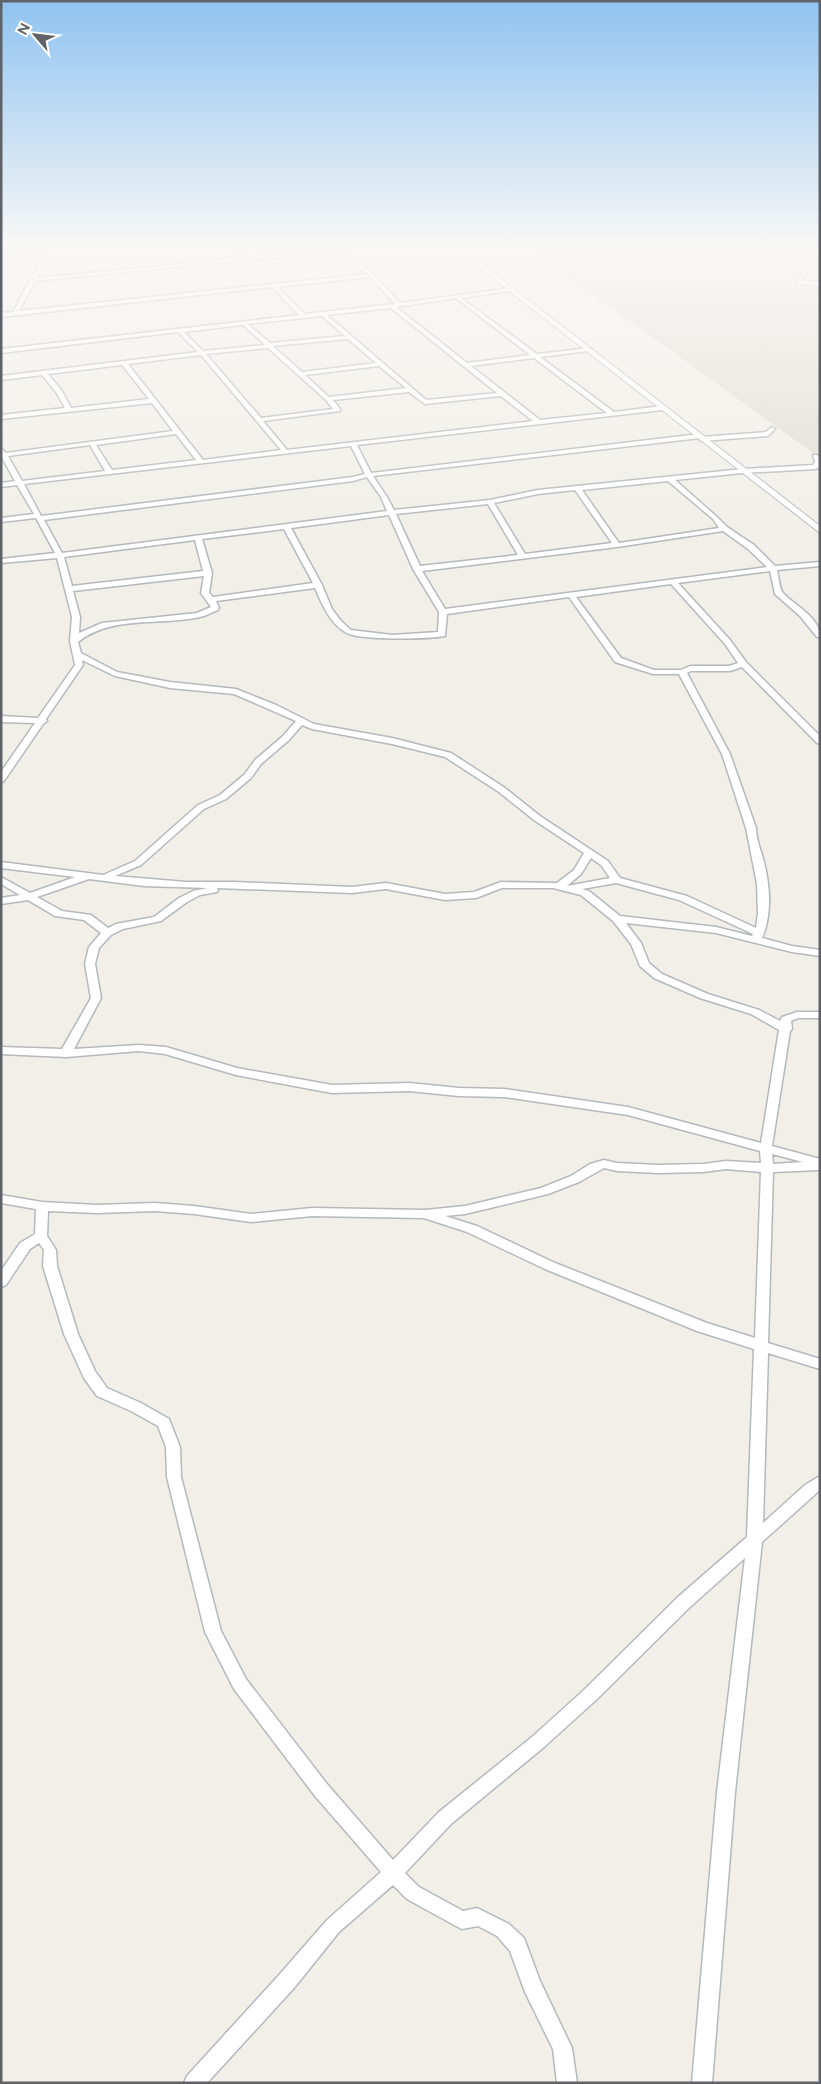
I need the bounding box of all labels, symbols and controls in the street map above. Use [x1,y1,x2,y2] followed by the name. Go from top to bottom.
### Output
[10,10,60,60] north arrow
[14,20,34,38] text: N

